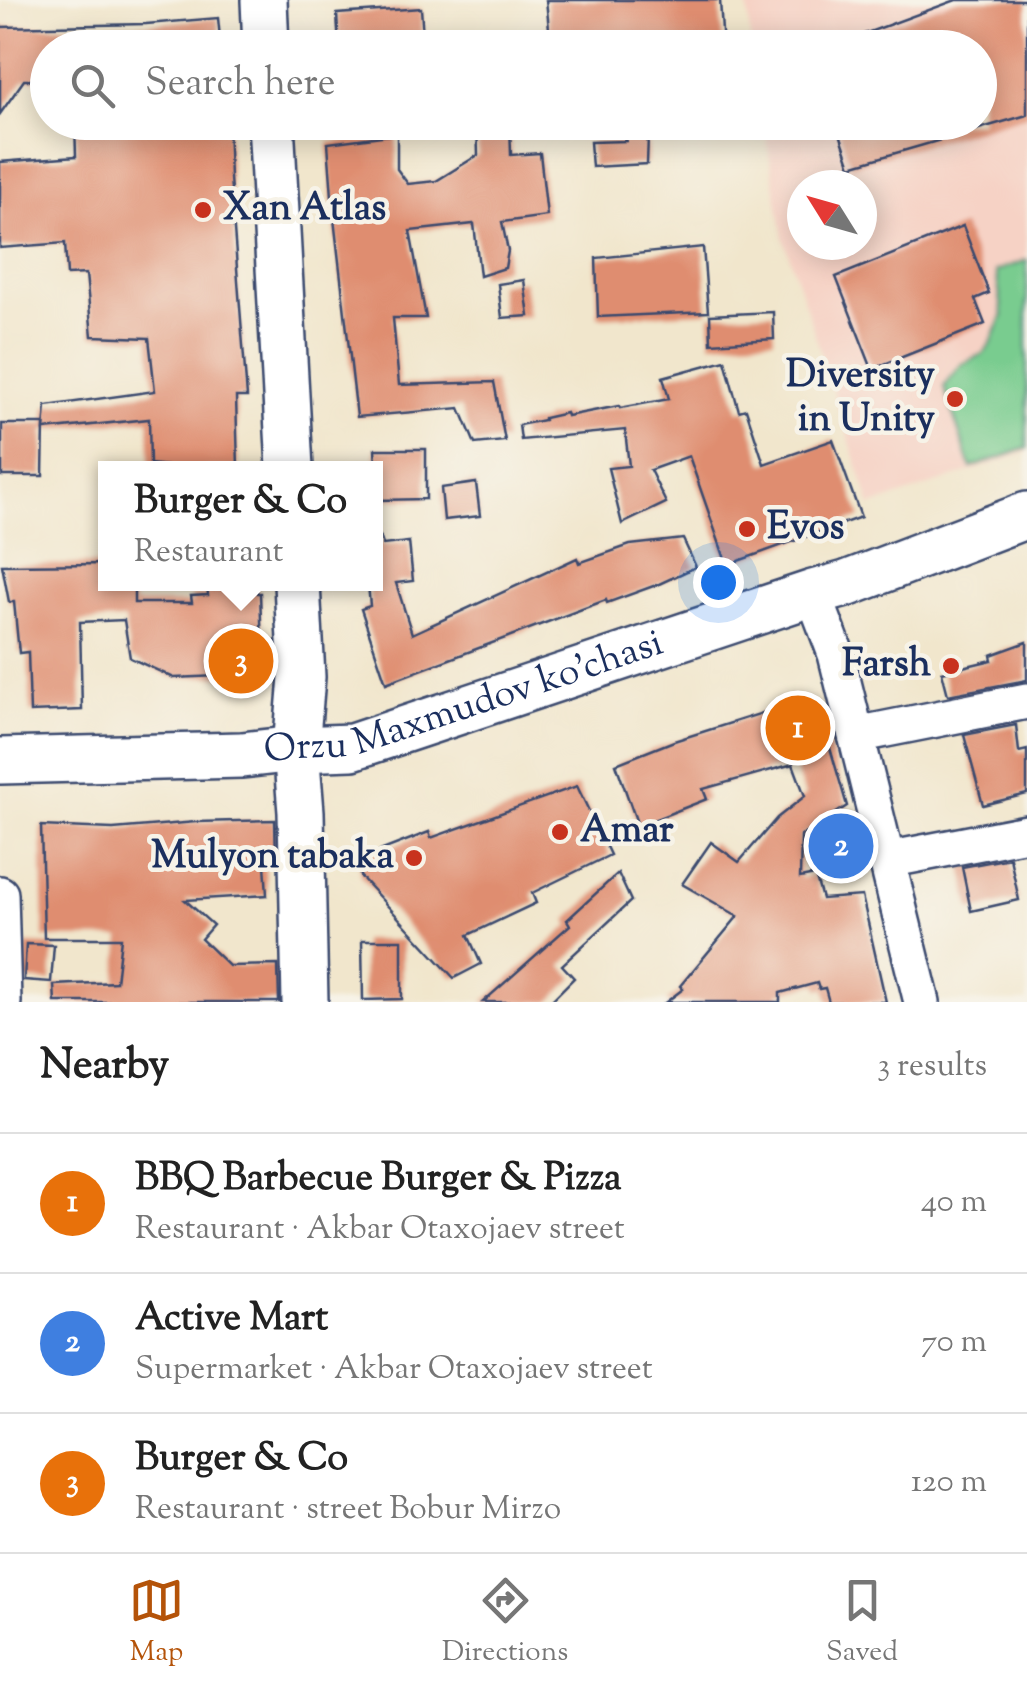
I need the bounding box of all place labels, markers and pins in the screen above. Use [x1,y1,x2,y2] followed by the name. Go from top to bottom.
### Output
[223,183,386,237] place label: Xan Atlas
[192,199,214,221] marker: Xan Atlas
[786,350,935,448] place label: Diversity in Unity
[944,388,966,410] marker: Diversity in Unity
[767,502,845,556] place label: Evos
[736,518,758,540] marker: Evos
[208,624,274,698] pin: 3
[842,639,932,693] place label: Farsh
[940,655,962,677] marker: Farsh
[766,690,830,766] pin: 1
[580,805,674,859] place label: Amar
[808,808,874,884] pin: 2
[549,821,571,843] marker: Amar
[151,831,394,885] place label: Mulyon tabaka
[403,847,425,869] marker: Mulyon tabaka

